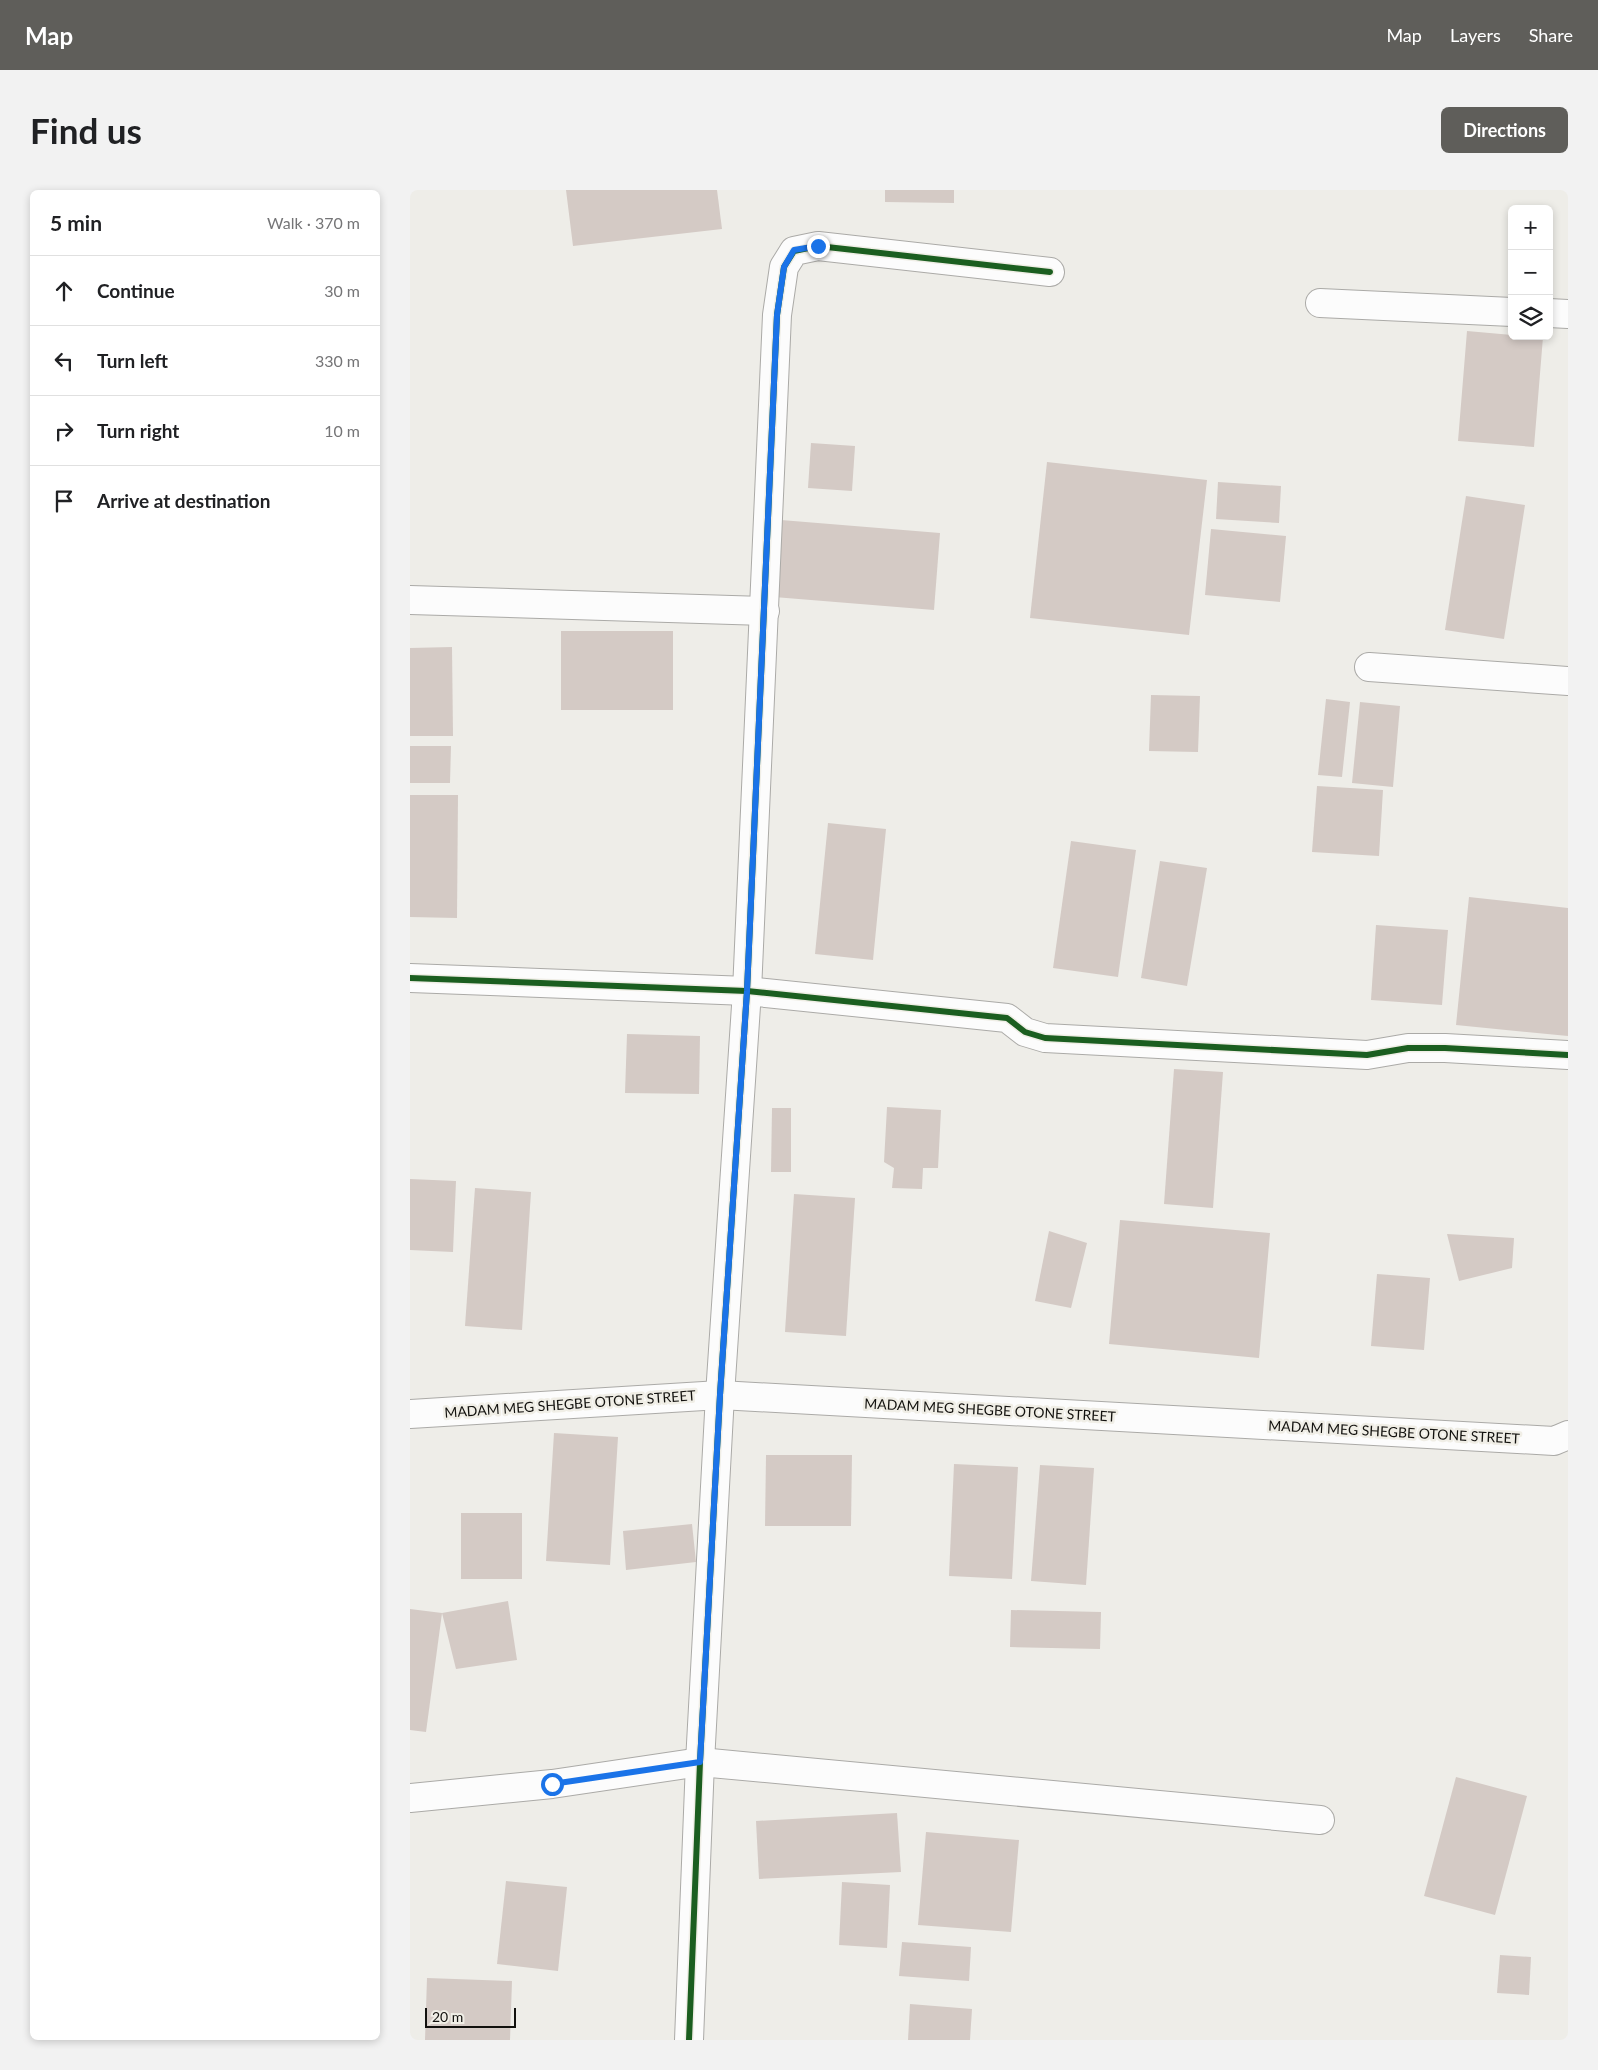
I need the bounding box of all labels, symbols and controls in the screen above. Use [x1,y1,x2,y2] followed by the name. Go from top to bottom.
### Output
[25,21,73,50] text: Map
[1386,24,1422,46] text: Map
[1450,24,1501,46] text: Layers
[1529,24,1573,46] text: Share
[1441,107,1568,153] button: Directions
[30,109,142,151] text: Find us
[1508,205,1553,340] map controls
[1508,205,1553,250] button: +
[50,210,102,235] text: 5 min
[267,213,360,232] text: Walk · 370 m
[807,235,830,258] route end
[1508,250,1553,295] button: −
[50,277,78,305] icon: ahead
[97,279,175,302] text: Continue
[324,281,360,300] text: 30 m
[1508,295,1553,340] button: layers
[50,347,78,375] icon: left
[97,349,168,372] text: Turn left
[315,351,360,370] text: 330 m
[50,417,78,445] icon: right
[97,419,179,442] text: Turn right
[324,421,360,440] text: 10 m
[50,487,78,515] icon: arrive
[97,489,270,512] text: Arrive at destination
[444,1386,697,1421] street label: MADAM MEG SHEGBE OTONE STREET
[864,1394,1117,1425] street label: MADAM MEG SHEGBE OTONE STREET
[1268,1416,1521,1447] street label: MADAM MEG SHEGBE OTONE STREET
[541,1773,564,1796] route start
[425,2005,516,2028] scale bar
[432,2008,463,2025] text: 20 m

